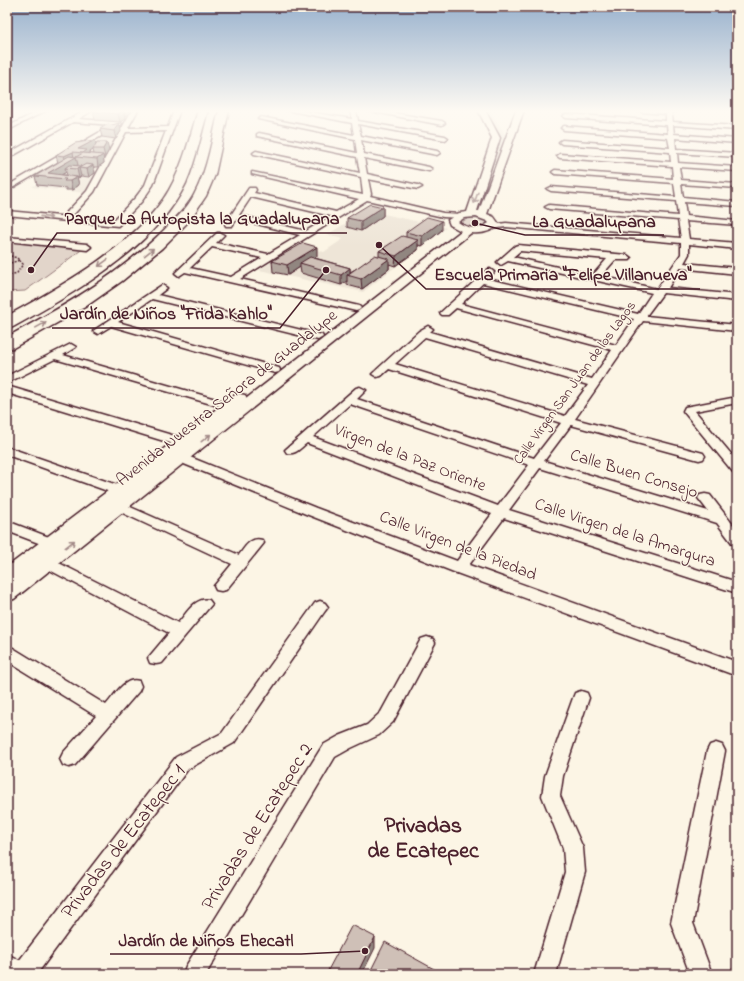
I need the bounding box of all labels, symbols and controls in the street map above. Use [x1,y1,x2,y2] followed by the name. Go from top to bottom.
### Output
[472,191,479,204] one-way arrow
[57,203,347,233] callout: Parque La Autopista la Guadalupana
[525,205,664,235] callout: La Guadalupana
[65,207,340,233] text: Parque La Autopista la Guadalupana
[532,210,656,236] text: La Guadalupana
[39,213,52,221] one-way arrow
[143,248,154,257] one-way arrow
[98,259,109,267] one-way arrow
[426,259,700,289] callout: Escuela Primaria "Felipe Villanueva"
[434,263,693,289] text: Escuela Primaria "Felipe Villanueva"
[508,297,642,470] street label: Calle Virgen San Juan de los Lagos
[52,298,280,328] callout: Jardín de Niños "Frida Kahlo"
[60,302,273,328] text: Jardín de Niños "Frida Kahlo"
[111,303,343,492] street label: Avenida Nuestra Señora de Guadalupe
[35,321,47,328] one-way arrow
[329,417,490,501] street label: Virgen de la Paz Oriente
[201,434,212,442] one-way arrow
[567,443,701,505] street label: Calle Buen Consejo
[531,492,719,576] street label: Calle Virgen de la Amargura
[375,504,541,590] street label: Calle Virgen de la Piedad
[65,539,76,548] one-way arrow
[195,738,321,916] street label: Privadas de Ecatepec 2
[54,759,194,925] street label: Privadas de Ecatepec 1
[367,811,480,868] district label: Privadas de Ecatepec
[110,924,301,954] callout: Jardín de Niños Ehecatl
[118,929,294,955] text: Jardín de Niños Ehecatl

